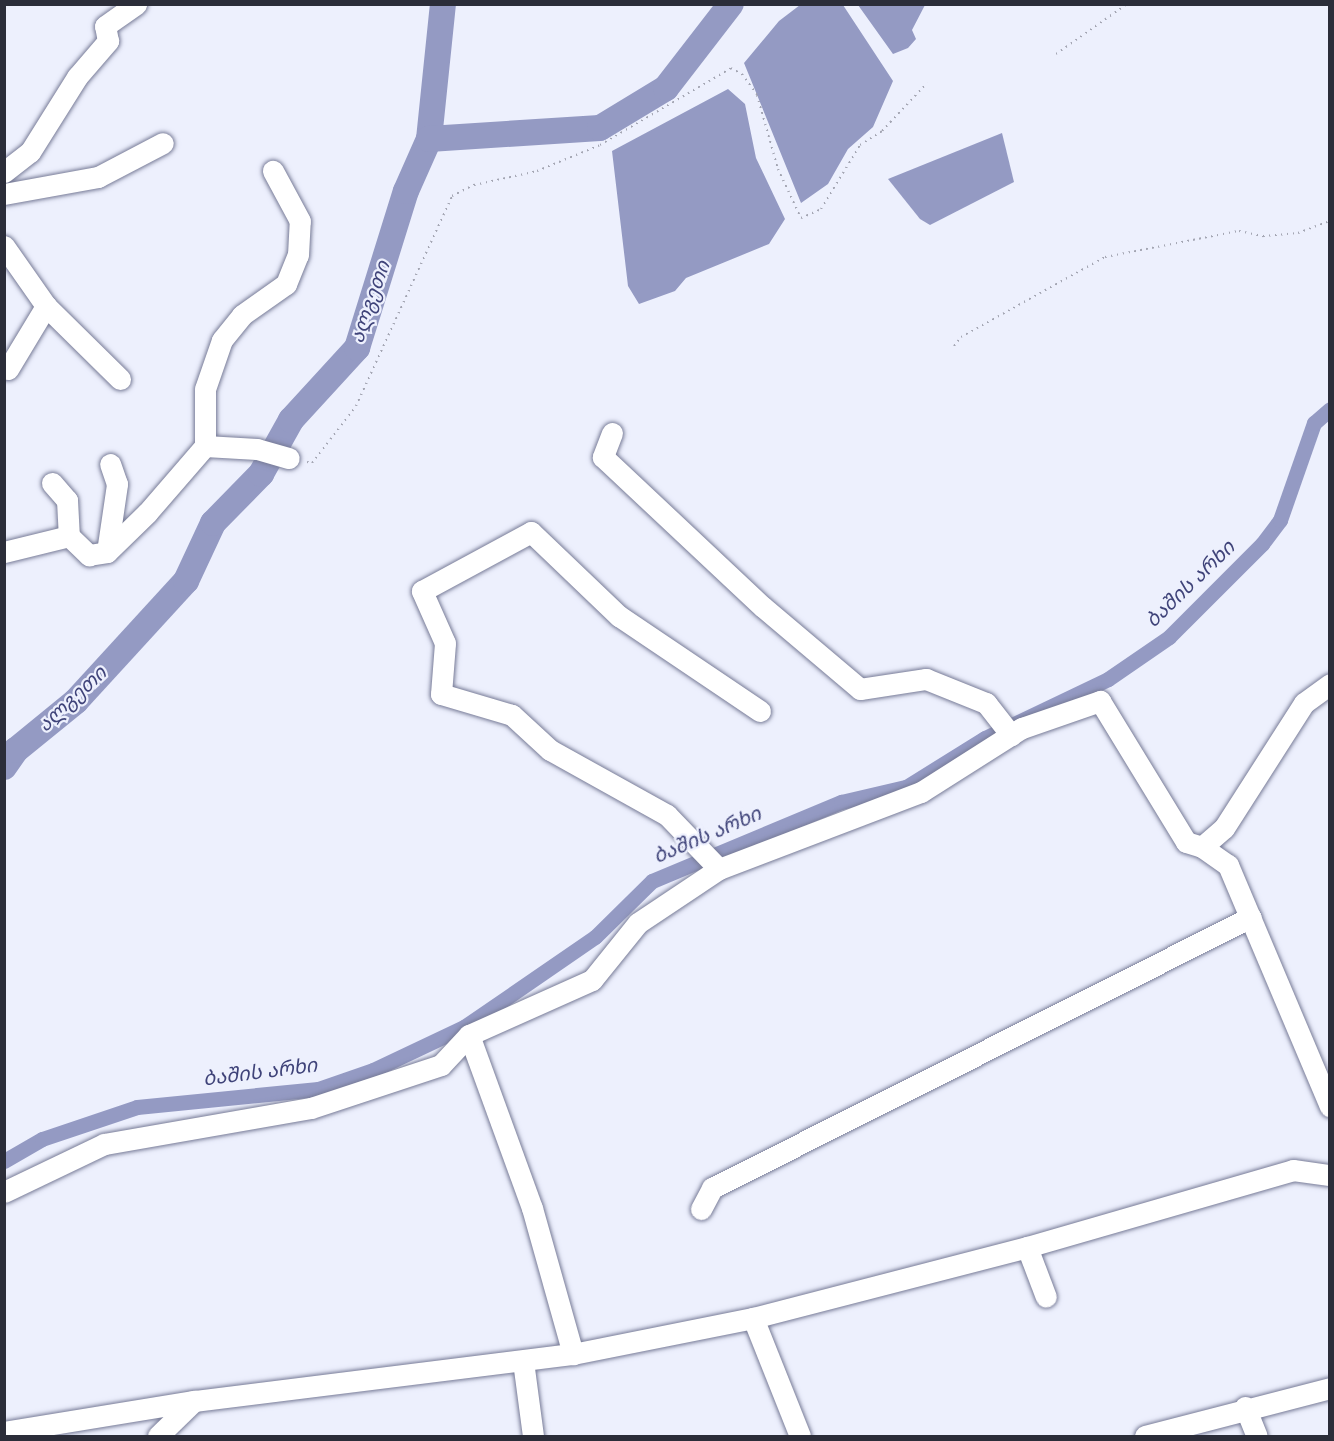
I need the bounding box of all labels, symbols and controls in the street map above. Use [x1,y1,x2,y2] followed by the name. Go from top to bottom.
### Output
[345,258,395,346] water label: ალგეთი
[1140,536,1240,632] water label: ბაშის არხი
[33,661,111,737] water label: ალგეთი
[650,802,764,868] water label: ბაშის არხი
[202,1053,318,1091] water label: ბაშის არხი

